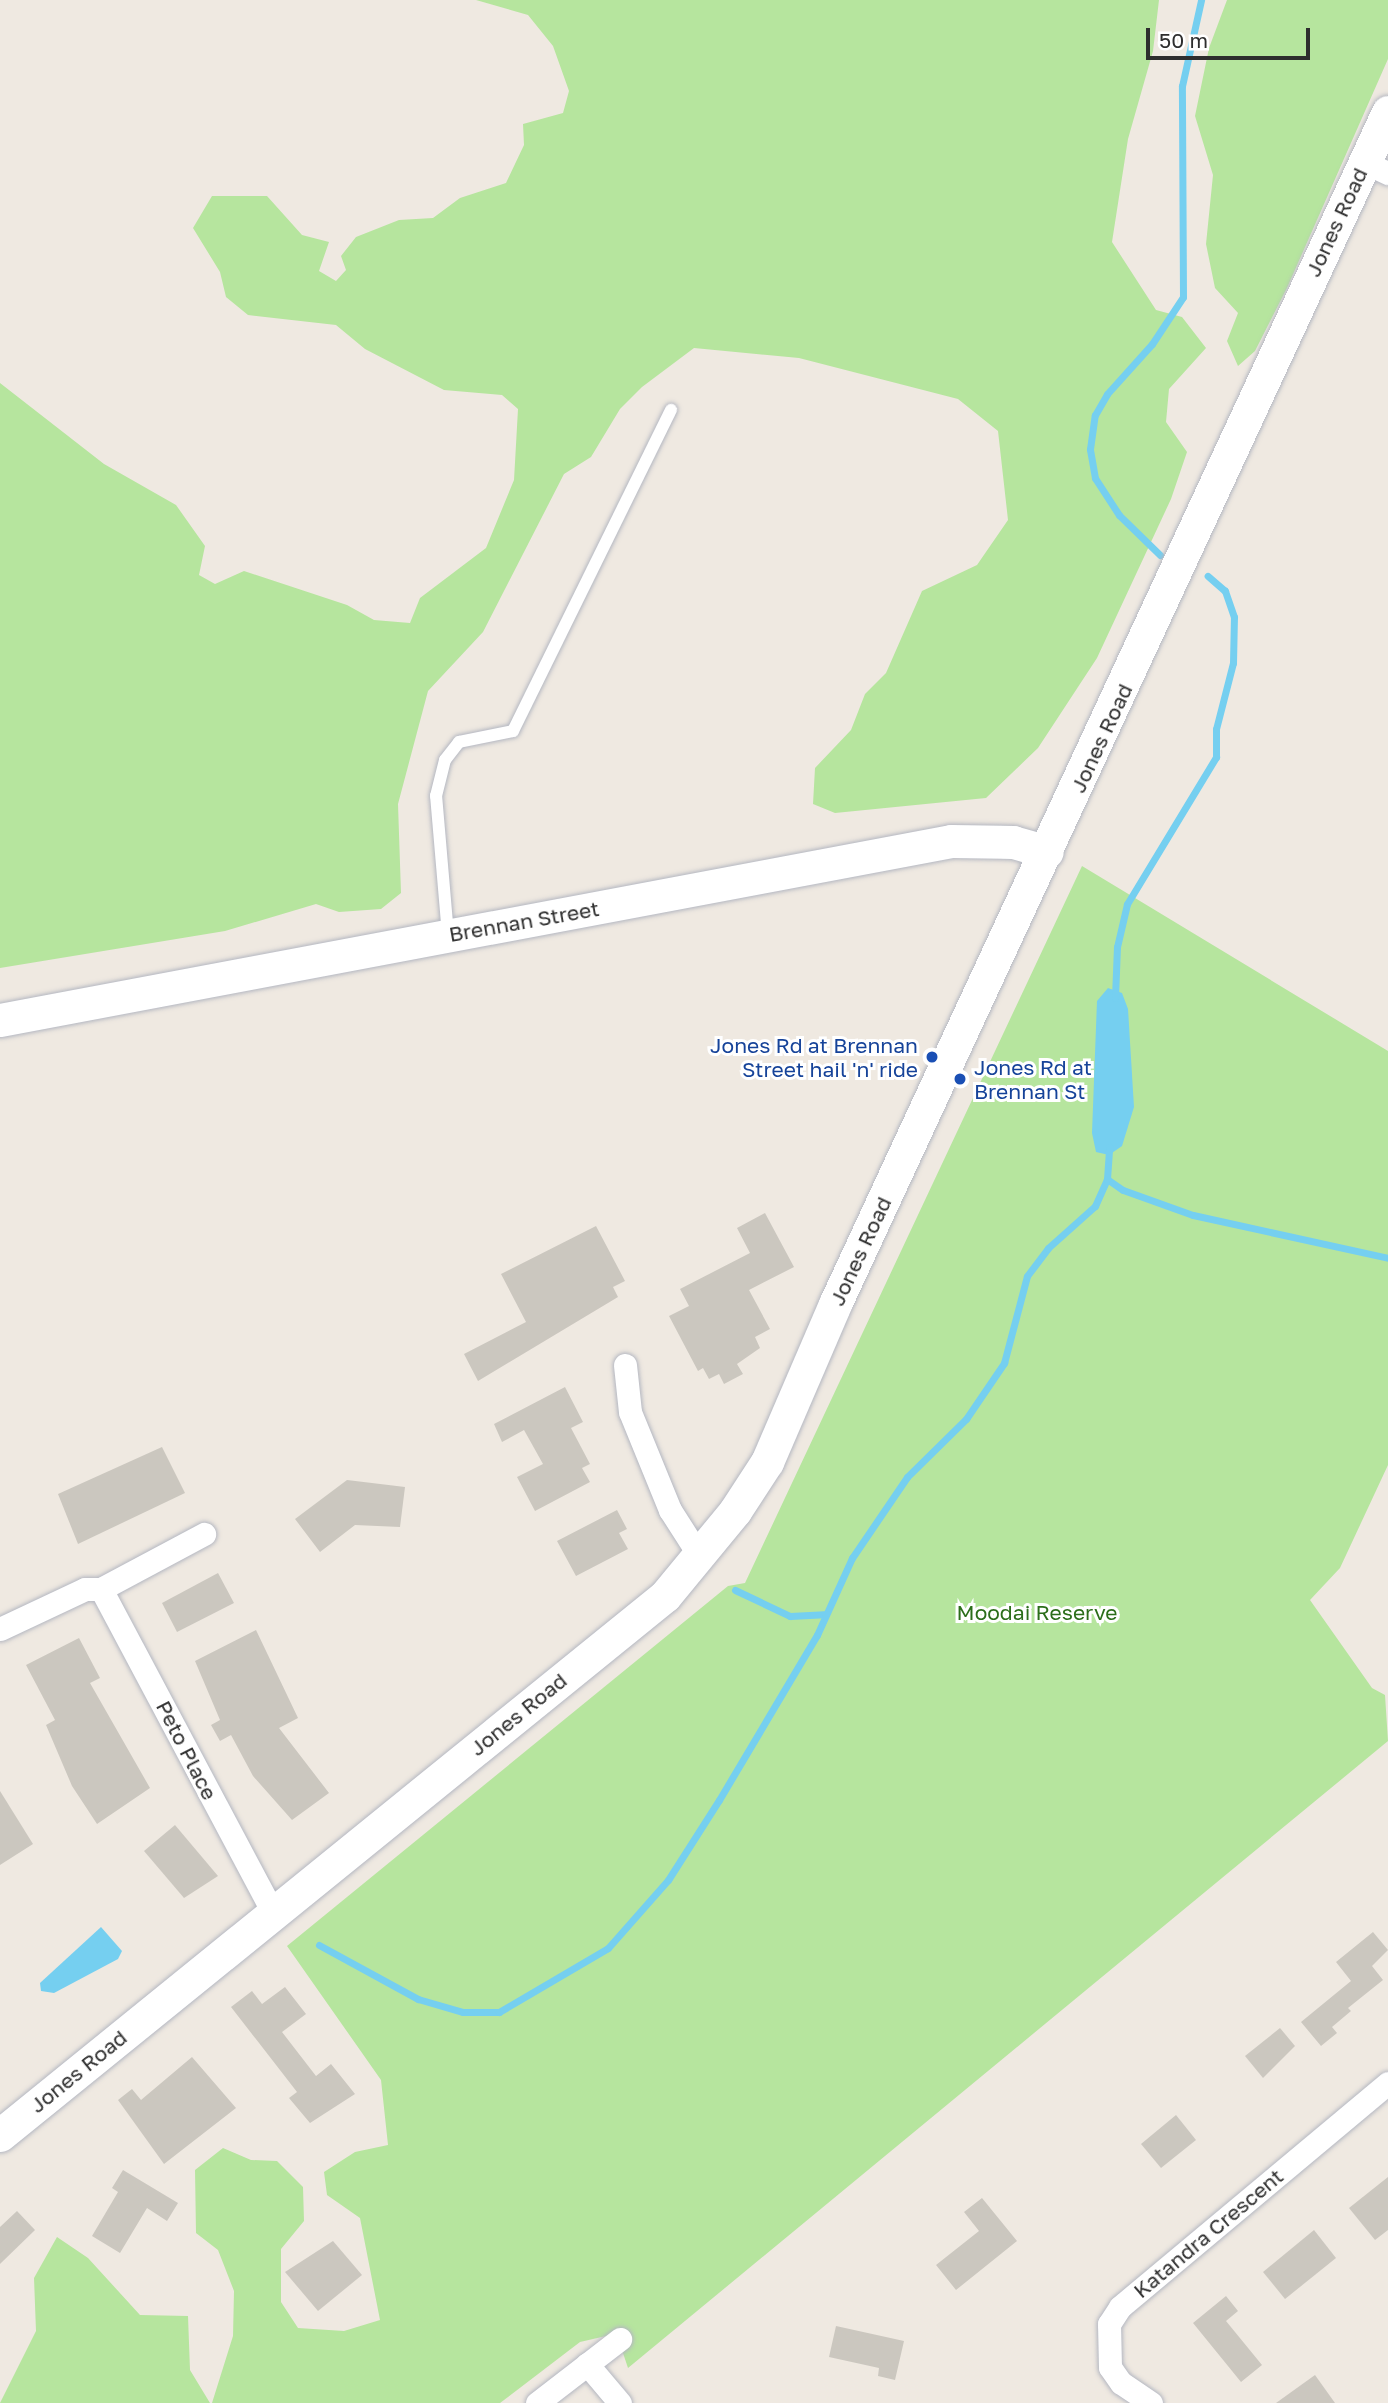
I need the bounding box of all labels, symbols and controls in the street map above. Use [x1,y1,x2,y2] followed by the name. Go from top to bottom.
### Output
[1150,14,1314,58] scale bar
[1159,27,1208,53] text: 50 m
[1300,164,1372,280] street label: Jones Road
[1065,680,1137,796] street label: Jones Road
[447,895,601,947] street label: Brennan Street
[710,1032,918,1082] place label: Jones Rd at Brennan Street hail 'n' ride
[924,1049,940,1065] marker: Jones Rd at Brennan Street hail 'n' ride
[974,1054,1092,1104] place label: Jones Rd at Brennan St
[952,1071,968,1087] marker: Jones Rd at Brennan St
[824,1193,896,1309] street label: Jones Road
[957,1599,1117,1625] park label: Moodai Reserve
[465,1667,571,1761] street label: Jones Road
[151,1696,223,1804] street label: Peto Place
[25,2024,131,2118] street label: Jones Road
[1128,2163,1288,2303] street label: Katandra Crescent

